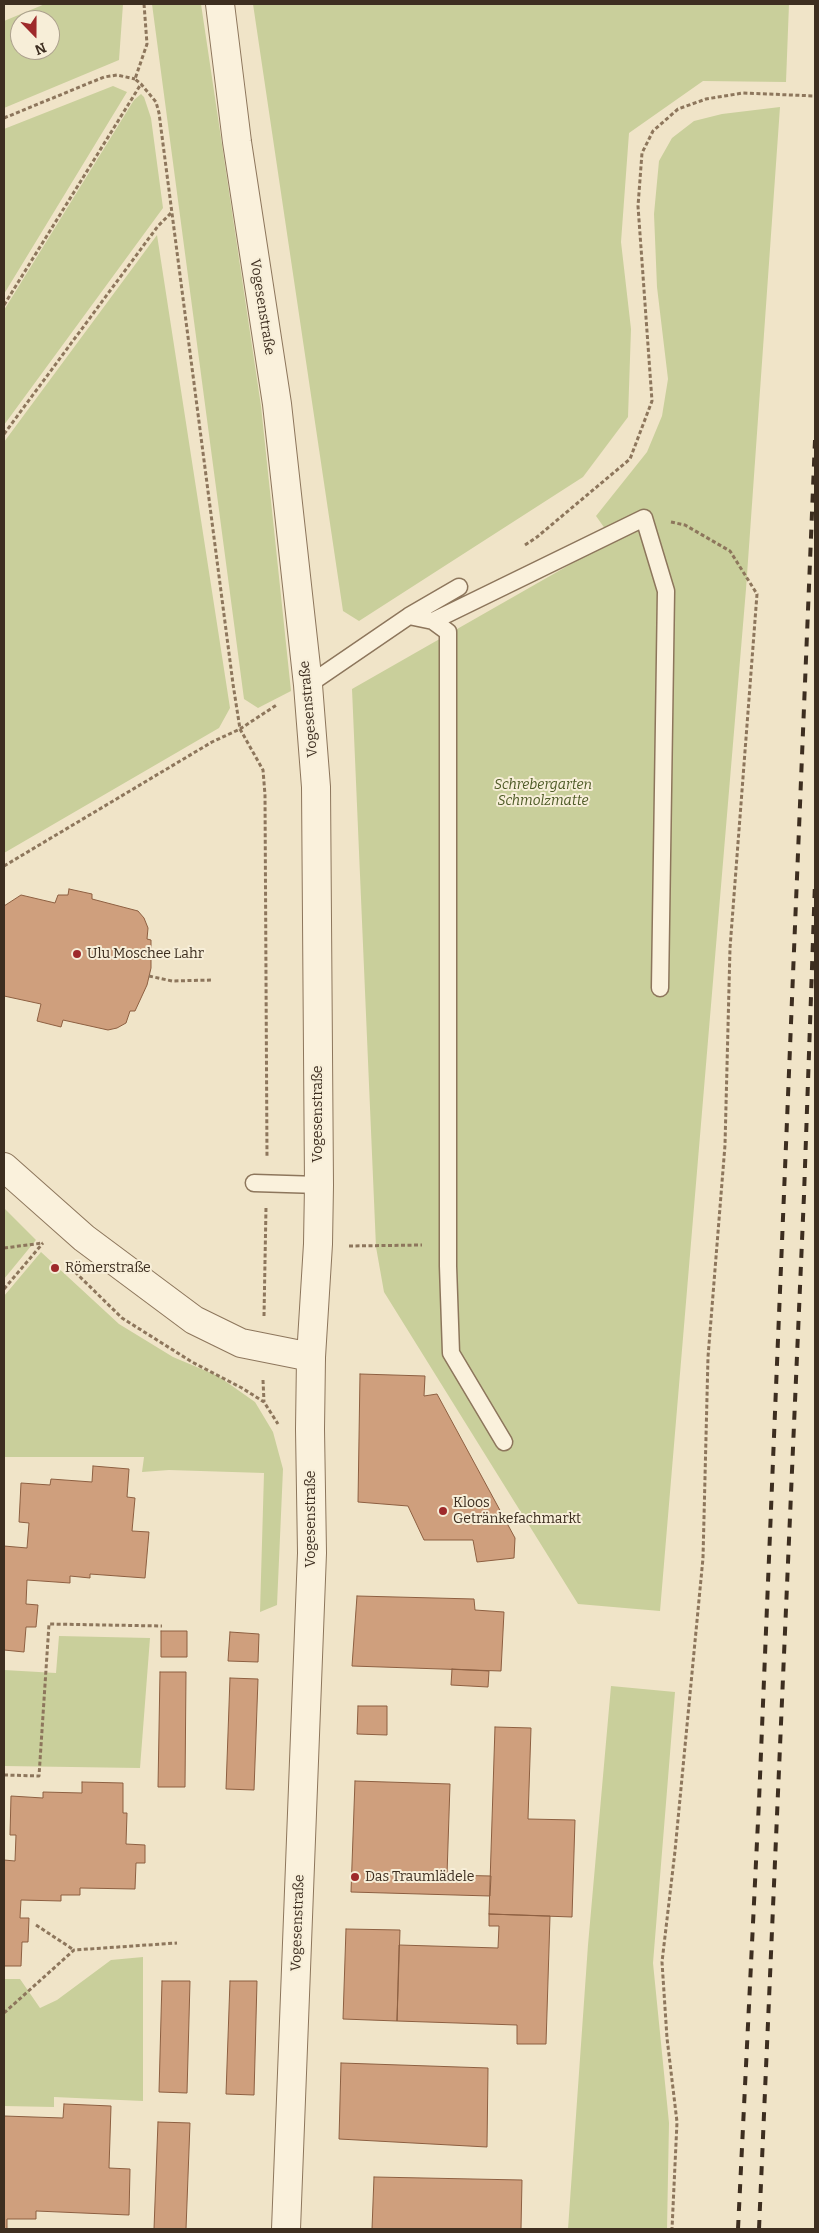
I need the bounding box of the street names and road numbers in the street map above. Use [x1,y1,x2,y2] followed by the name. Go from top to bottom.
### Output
[246,258,278,356] street label: Vogesenstraße
[296,660,322,758] street label: Vogesenstraße
[310,1065,326,1163] street label: Vogesenstraße
[303,1470,319,1568] street label: Vogesenstraße
[288,1874,308,1972] street label: Vogesenstraße

